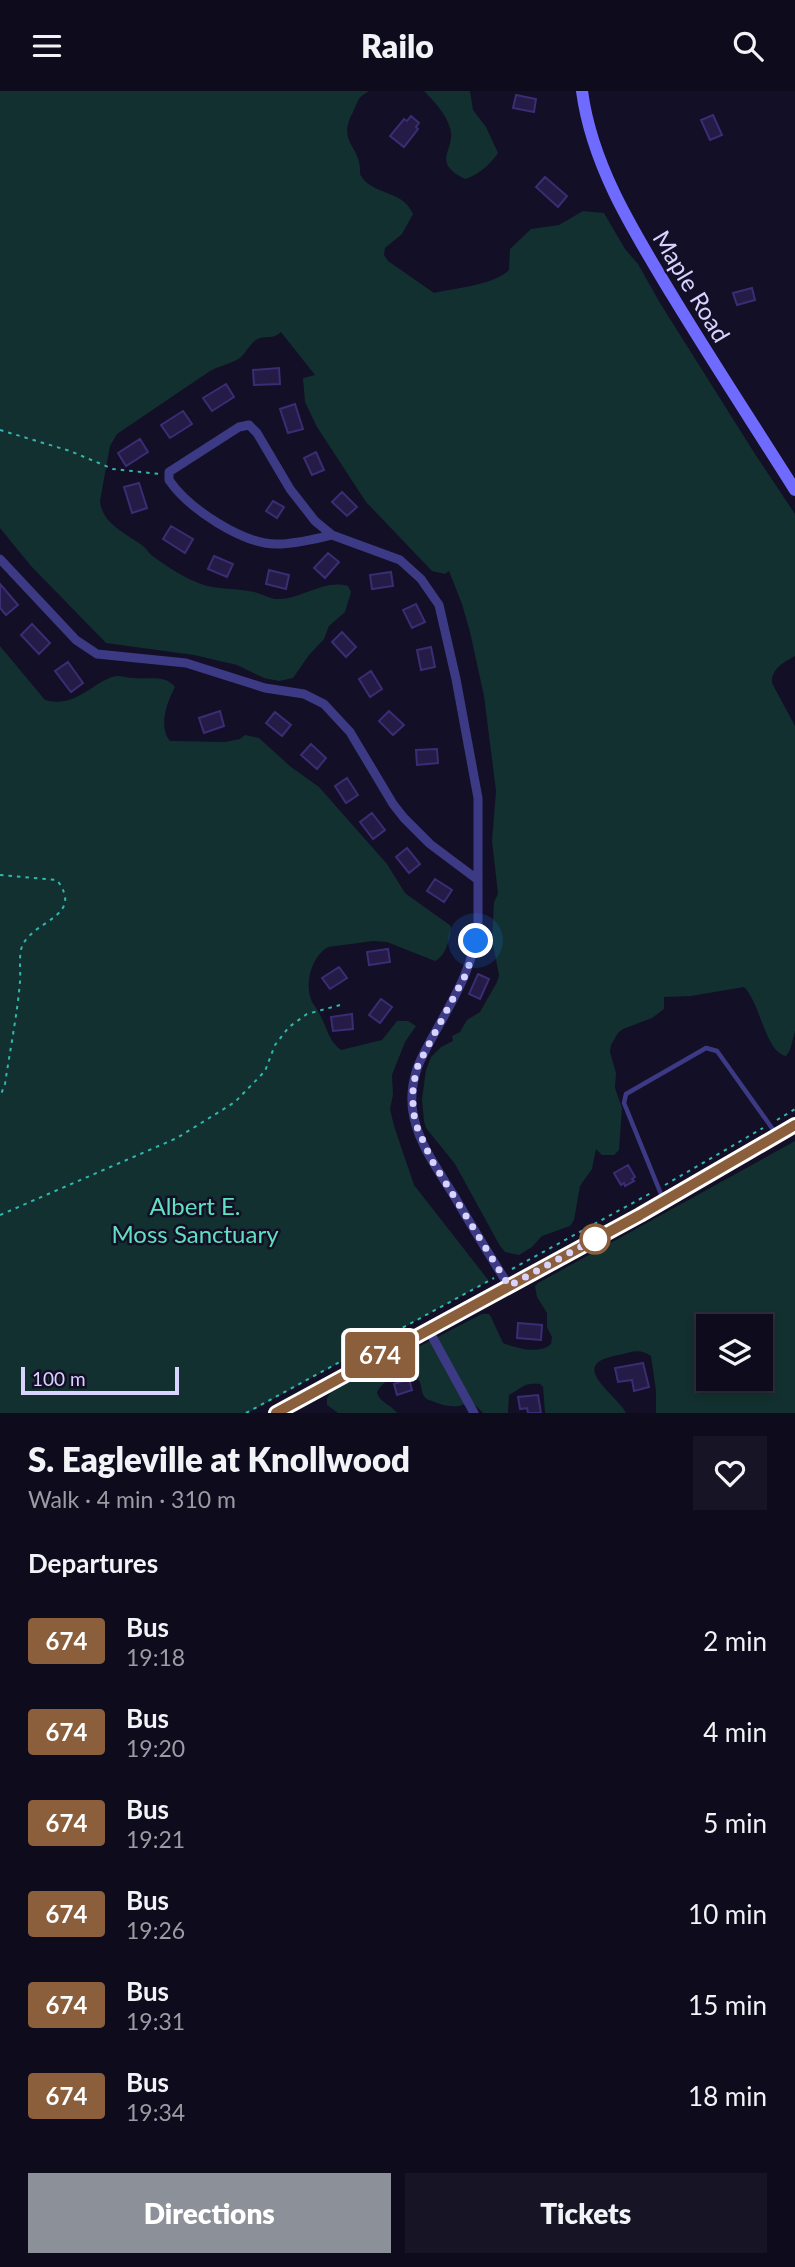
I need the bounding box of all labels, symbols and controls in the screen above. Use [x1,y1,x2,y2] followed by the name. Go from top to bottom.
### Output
[361,26,434,65] text: Railo
[28,27,66,65] icon: menu
[729,27,767,65] icon: search
[647,225,737,347] street label: Maple Road
[458,923,493,958] your location
[111,1191,279,1248] park label: Albert E. Moss Sanctuary
[580,1224,610,1254] unlabelled marker
[696,1314,773,1391] map controls
[696,1314,773,1391] button: layers
[340,1332,420,1378] line badge: 674
[359,1340,401,1369] text: 674
[21,1364,178,1396] scale bar
[32,1367,86,1390] text: 100 m
[693,1436,767,1510] button: heart
[28,1439,410,1479] text: S. Eagleville at Knollwood
[28,1485,236,1513] text: Walk · 4 min · 310 m
[28,1547,158,1579] text: Departures
[126,1611,169,1643] text: Bus
[703,1625,767,1657] text: 2 min
[46,1626,87,1655] text: 674
[126,1643,185,1671] text: 19:18
[126,1702,169,1734] text: Bus
[703,1716,767,1748] text: 4 min
[46,1717,87,1746] text: 674
[126,1734,185,1762] text: 19:20
[126,1793,169,1825] text: Bus
[703,1807,767,1839] text: 5 min
[46,1808,87,1837] text: 674
[126,1825,185,1853] text: 19:21
[126,1884,169,1916] text: Bus
[688,1898,767,1930] text: 10 min
[46,1899,87,1928] text: 674
[126,1916,185,1944] text: 19:26
[126,1975,169,2007] text: Bus
[688,1989,767,2021] text: 15 min
[46,1990,87,2019] text: 674
[126,2007,185,2035] text: 19:31
[126,2066,169,2098] text: Bus
[688,2080,767,2112] text: 18 min
[46,2081,87,2110] text: 674
[126,2098,185,2126] text: 19:34
[28,2173,391,2253] button: Directions
[405,2173,767,2253] button: Tickets

